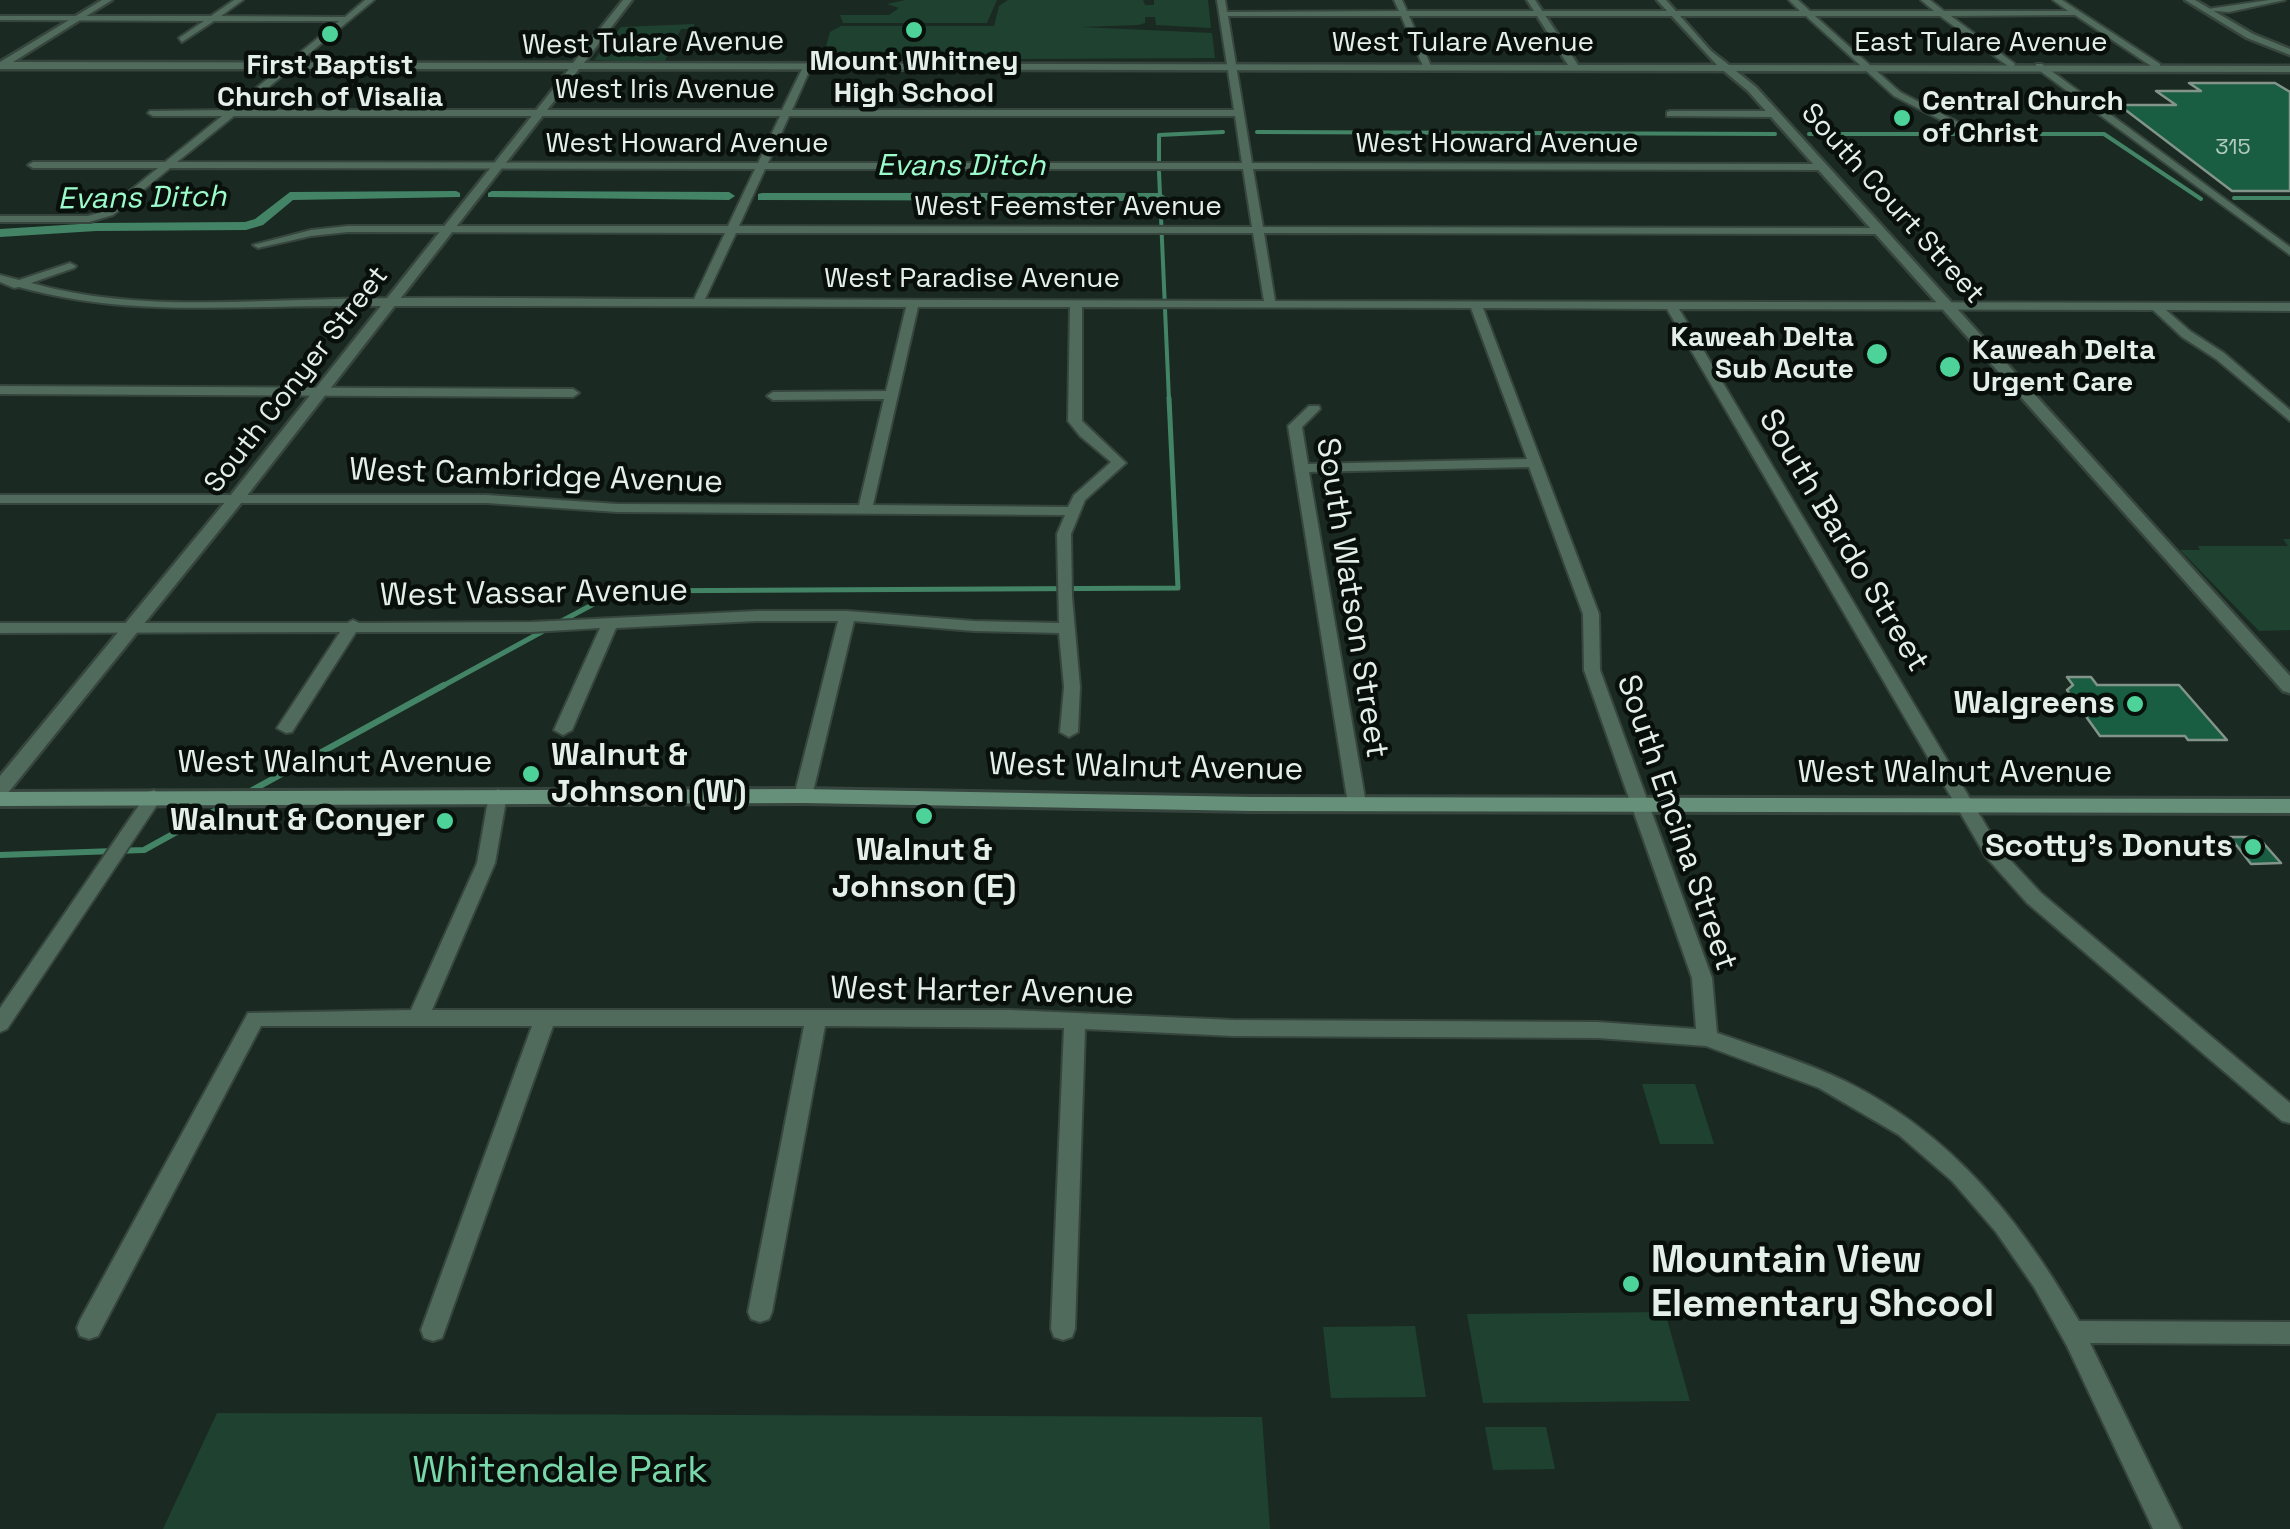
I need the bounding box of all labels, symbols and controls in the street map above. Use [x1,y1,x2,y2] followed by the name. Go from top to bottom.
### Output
[903,19,925,41] marker: Mount Whitney High School
[319,23,341,45] marker: First Baptist Church of Visalia
[522,25,784,63] street label: West Tulare Avenue
[1332,26,1594,60] street label: West Tulare Avenue
[1854,26,2108,60] street label: East Tulare Avenue
[809,45,1019,111] place label: Mount Whitney High School
[217,49,443,115] place label: First Baptist Church of Visalia
[555,73,775,107] street label: West Iris Avenue
[1922,85,2124,151] place label: Central Church of Christ
[1793,97,1991,311] street label: South Court Street
[1891,107,1913,129] marker: Central Church of Christ
[545,127,829,161] street label: West Howard Avenue
[1355,127,1639,161] street label: West Howard Avenue
[2215,135,2251,161] house number: 315
[877,149,1045,185] water label: Evans Ditch
[57,180,227,218] water label: Evans Ditch
[914,190,1222,224] street label: West Feemster Avenue
[198,260,396,500] street label: South Conyer Street
[824,262,1120,296] street label: West Paradise Avenue
[1671,321,1854,387] place label: Kaweah Delta Sub Acute
[1972,334,2155,400] place label: Kaweah Delta Urgent Care
[1864,341,1890,367] marker: Kaweah Delta Sub Acute
[1937,354,1963,380] marker: Kaweah Delta Urgent Care
[1750,403,1936,679] street label: South Bardo Street
[1307,435,1395,761] street label: South Watson Street
[348,451,724,503] street label: West Cambridge Avenue
[380,572,688,616] street label: West Vassar Avenue
[1607,670,1745,976] street label: South Encina Street
[1954,685,2115,723] place label: Walgreens
[2124,693,2146,715] marker: Walgreens
[551,737,746,812] place label: Walnut & Johnson (W)
[178,744,492,782] street label: West Walnut Avenue
[988,746,1304,790] street label: West Walnut Avenue
[1798,754,2112,792] street label: West Walnut Avenue
[520,763,542,785] marker: Walnut & Johnson (W)
[170,802,425,840] place label: Walnut & Conyer
[913,805,935,827] marker: Walnut & Johnson (E)
[434,810,456,832] marker: Walnut & Conyer
[1985,828,2233,866] place label: Scotty's Donuts
[832,832,1016,907] place label: Walnut & Johnson (E)
[2242,836,2264,858] marker: Scotty's Donuts
[830,970,1134,1014] street label: West Harter Avenue
[1651,1239,1994,1328] place label: Mountain View Elementary Shcool
[1620,1273,1642,1295] marker: Mountain View Elementary Shcool
[412,1449,708,1495] park label: Whitendale Park

